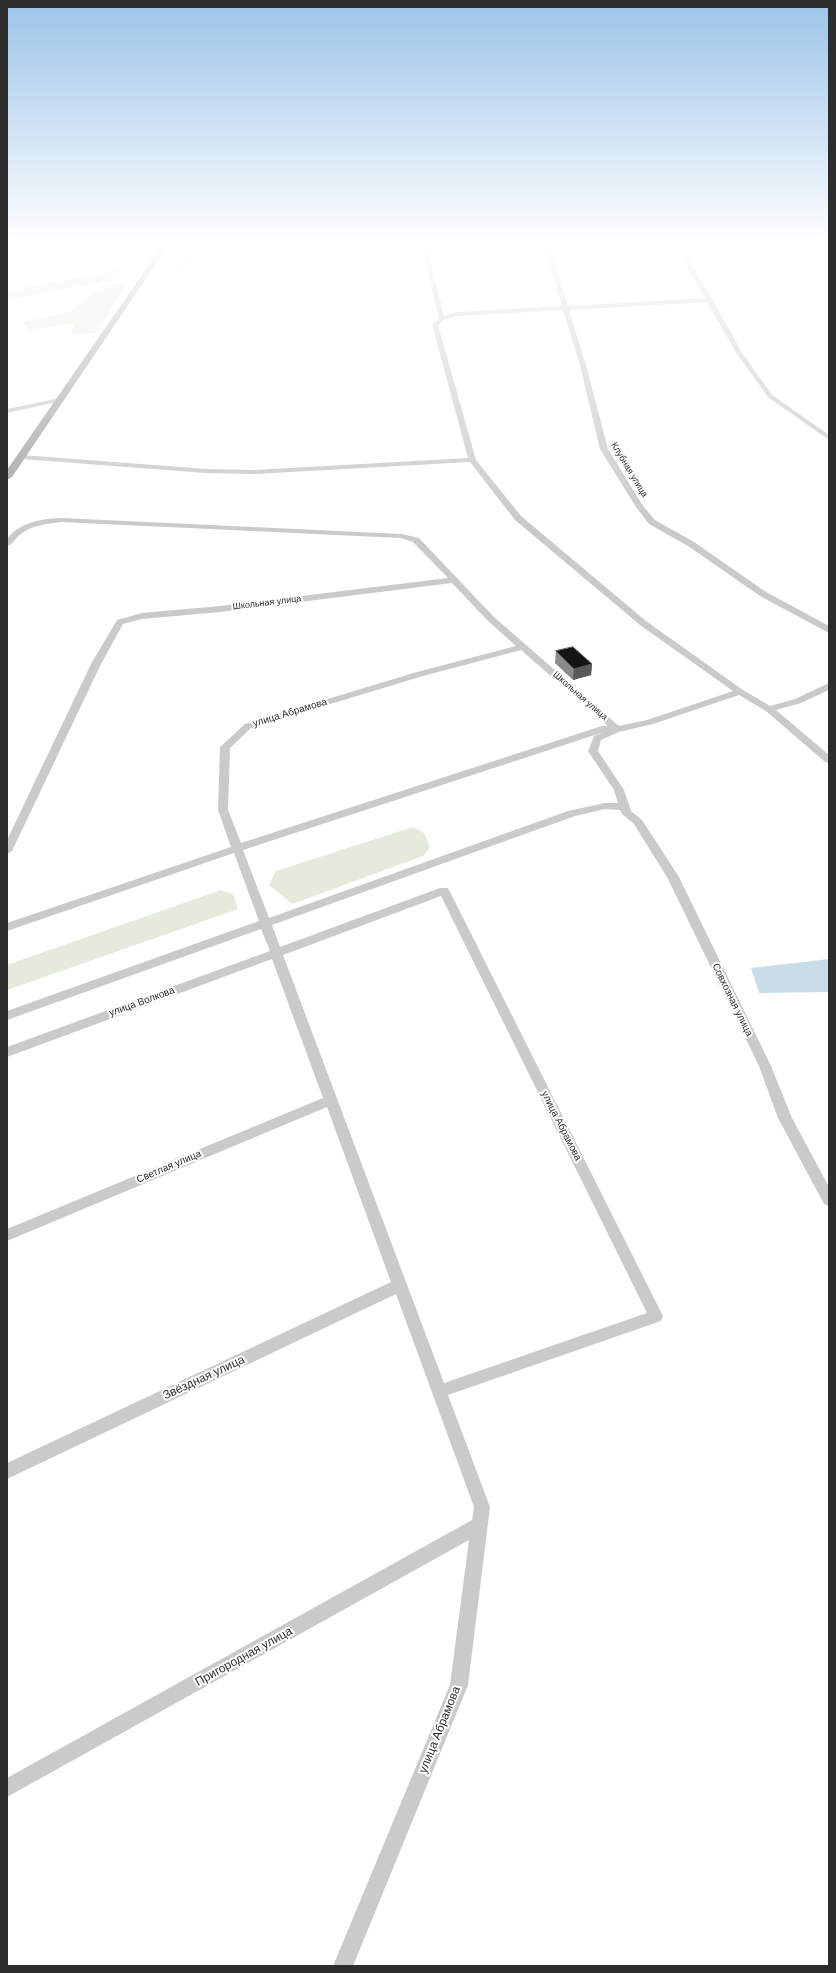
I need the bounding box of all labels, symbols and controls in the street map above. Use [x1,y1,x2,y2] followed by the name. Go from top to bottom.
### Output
[608,441,650,499] street label: Клубная улица
[232,593,302,613] street label: Школьная улица
[550,669,610,723] street label: Школьная улица
[251,696,329,730] street label: улица Абрамова
[709,962,755,1038] street label: Совхозная улица
[108,985,176,1019] street label: улица Волкова
[538,1089,584,1163] street label: улица Абрамова
[135,1148,203,1186] street label: Светлая улица
[161,1353,247,1403] street label: Звёздная улица
[193,1624,295,1690] street label: Пригородная улица
[416,1685,464,1775] street label: улица Абрамова

